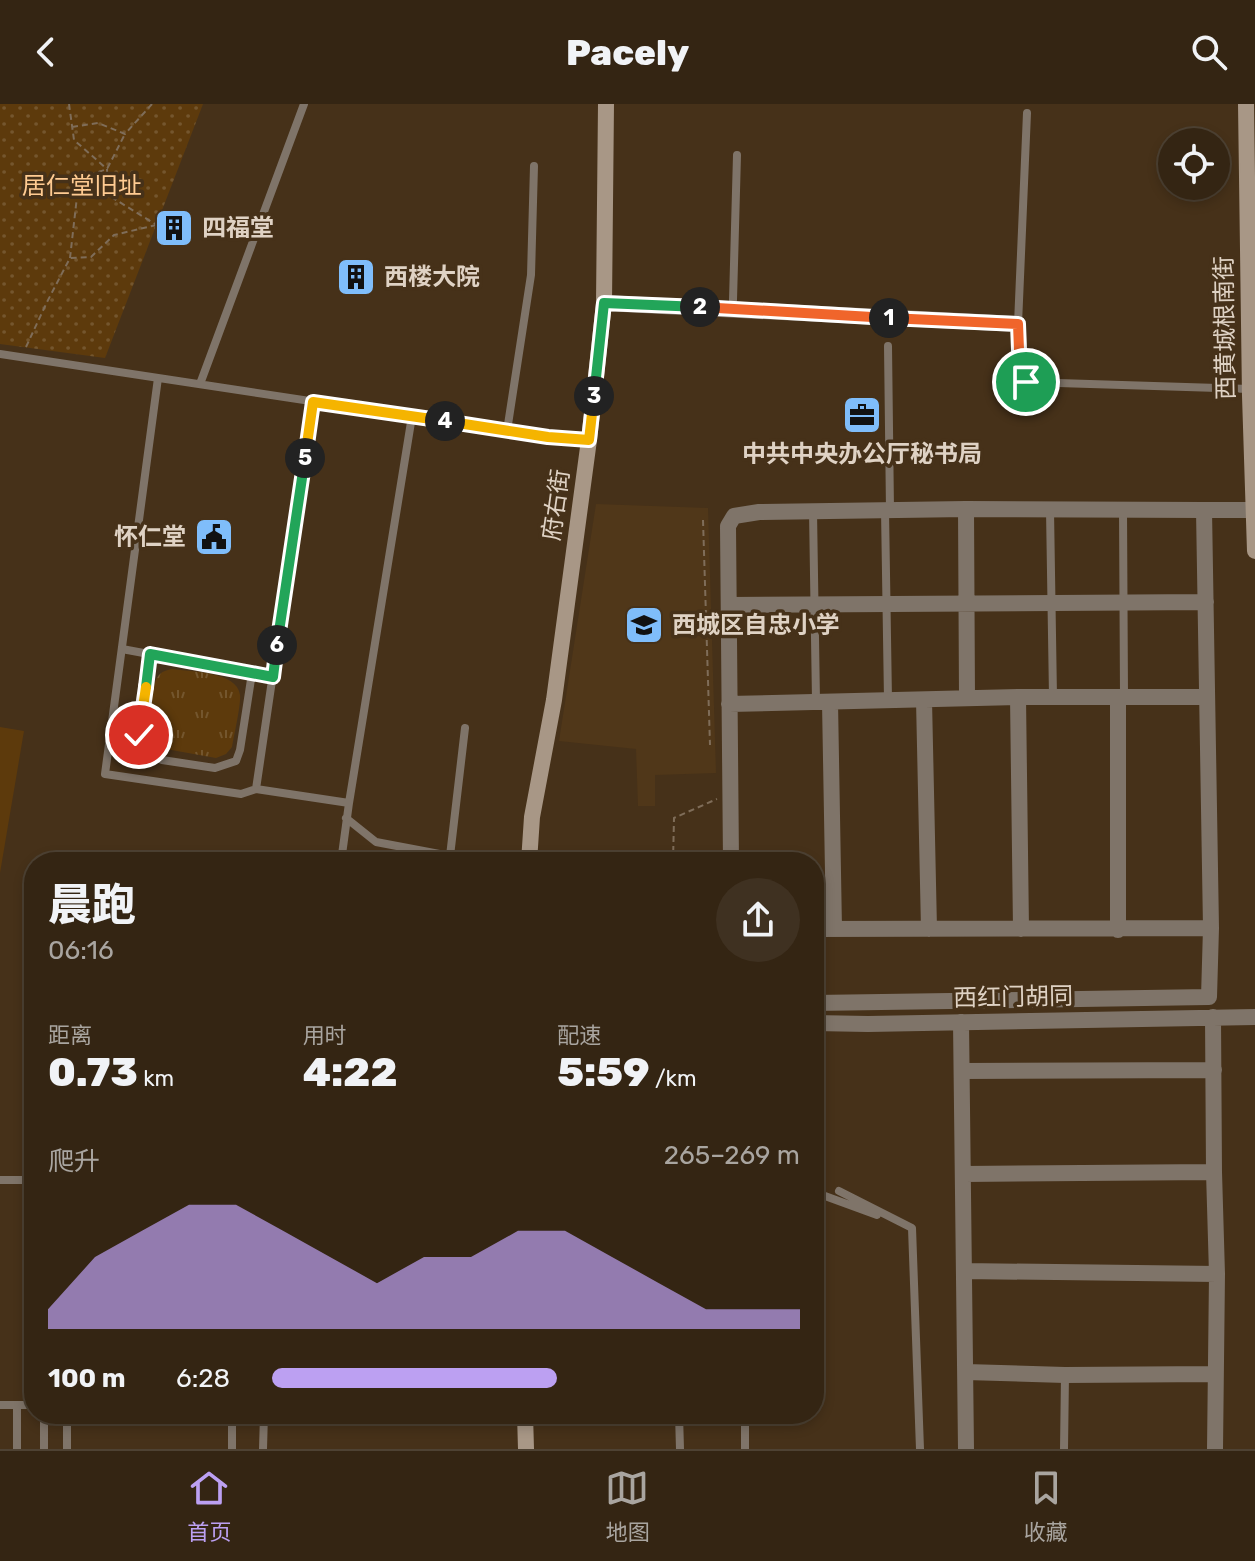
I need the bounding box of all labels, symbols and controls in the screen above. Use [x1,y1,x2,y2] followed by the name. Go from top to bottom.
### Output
[24,30,68,74] icon: back
[1187,30,1231,74] icon: search
[566,31,689,74] text: Pacely
[1158,128,1230,200] map controls
[1158,128,1230,200] button: locate
[22,172,142,200] park label: 居仁堂旧址
[153,207,195,249] building icon: 四福堂
[202,214,274,242] place label: 四福堂
[335,256,377,298] building icon: 西楼大院
[1210,256,1240,400] street label: 西黄城根南街
[384,263,480,291] place label: 西楼大院
[680,287,720,327] pin: 2
[693,293,707,320] text: 2
[869,298,909,338] pin: 1
[884,304,894,331] text: 1
[992,348,1060,416] pin
[1004,360,1048,404] icon: arrive
[574,376,614,416] pin: 3
[587,382,601,409] text: 3
[841,394,883,436] office icon: 中共中央办公厅秘书局
[425,401,465,441] pin: 4
[437,407,453,434] text: 4
[285,438,325,478] pin: 5
[742,440,982,468] place label: 中共中央办公厅秘书局
[298,444,312,471] text: 5
[537,467,575,543] street label: 府右街
[193,516,235,558] public building icon: 怀仁堂
[114,523,186,551] place label: 怀仁堂
[623,604,665,646] school or university icon: 西城区自忠小学
[672,611,840,639] place label: 西城区自忠小学
[257,625,297,665] pin: 6
[270,631,284,658] text: 6
[105,701,173,769] pin
[117,713,161,757] icon: check
[716,878,800,962] button: share
[48,879,136,931] text: 晨跑
[48,935,114,966] text: 06:16
[953,982,1073,1012] street label: 西红门胡同
[48,1022,92,1049] text: 距离
[303,1022,347,1049] text: 用时
[557,1022,601,1049] text: 配速
[48,1049,138,1096] text: 0.73
[303,1049,397,1096] text: 4:22
[557,1049,650,1096] text: 5:59
[138,1065,174,1092] text: km
[650,1065,696,1092] text: /km
[664,1140,800,1171] text: 265–269 m
[48,1146,100,1177] text: 爬升
[48,1363,126,1394] text: 100 m
[176,1363,230,1394] text: 6:28
[187,1466,231,1546] tab: 首页
[605,1466,650,1546] tab: 地图
[1024,1466,1068,1546] tab: 收藏

